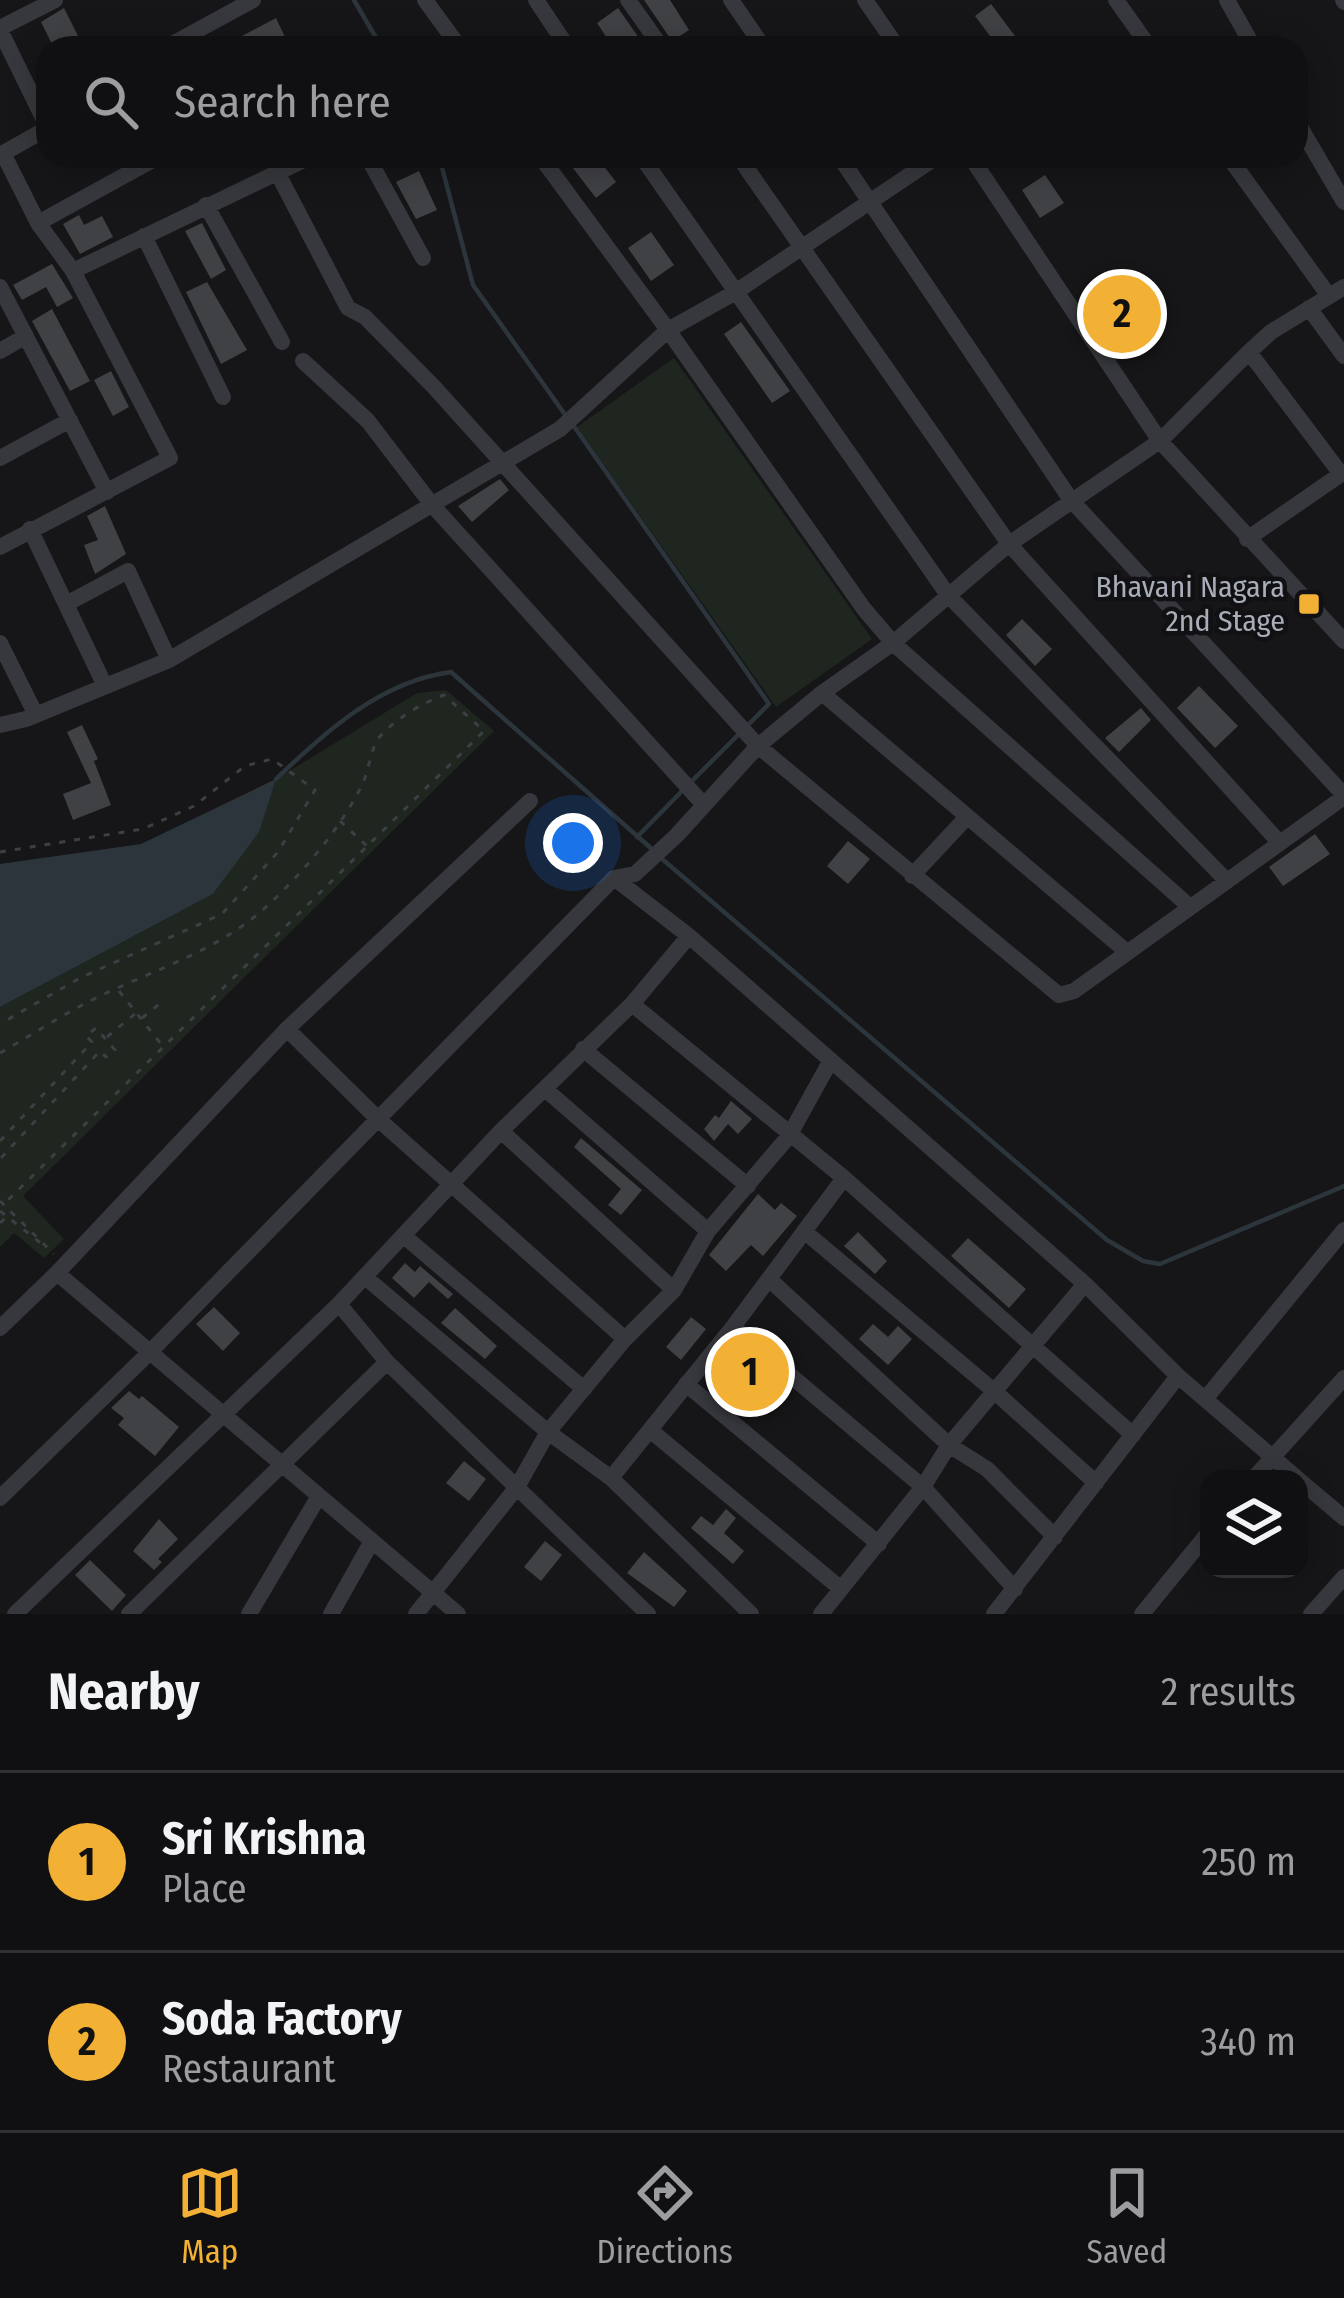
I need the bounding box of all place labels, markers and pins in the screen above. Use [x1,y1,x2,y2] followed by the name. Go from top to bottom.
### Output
[1083,269,1161,359] pin: 2
[1095,569,1285,639] place label: Bhavani Nagara 2nd Stage
[1296,591,1322,617] marker: Bhavani Nagara 2nd Stage
[711,1327,789,1417] pin: 1

